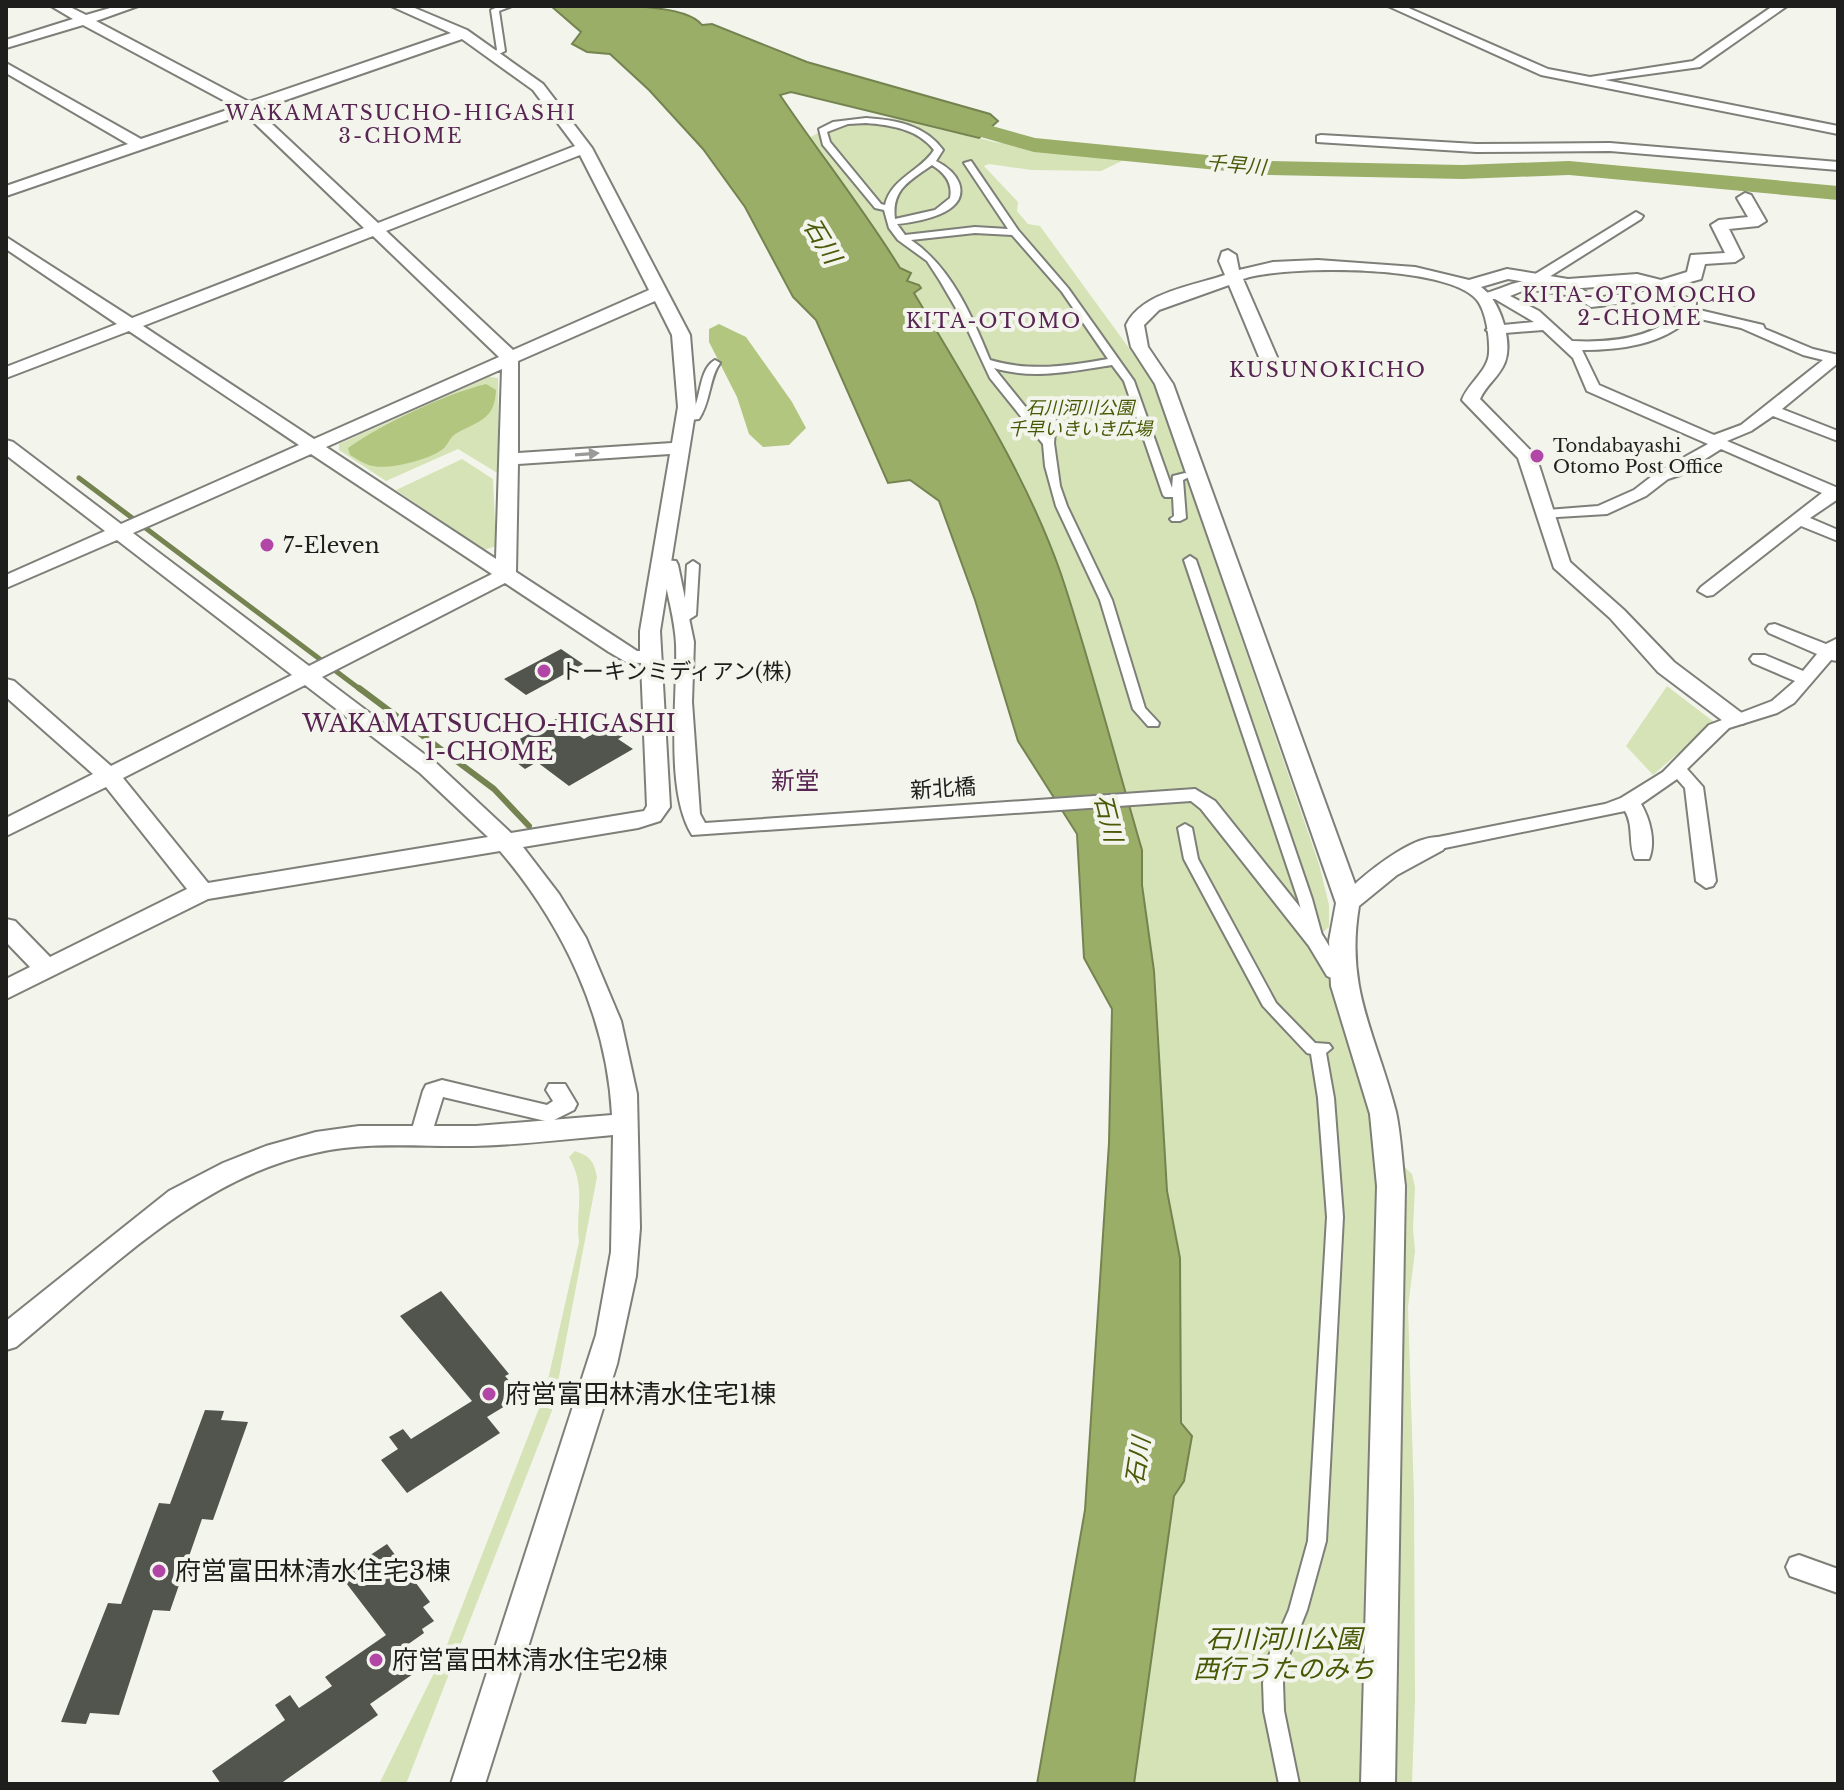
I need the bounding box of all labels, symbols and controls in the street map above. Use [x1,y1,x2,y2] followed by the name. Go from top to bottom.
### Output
[224,101,577,148] district label: WAKAMATSUCHO-HIGASHI 3-CHOME
[1205,150,1269,180] water label: 千早川
[798,213,849,271] water label: 石川
[1522,283,1758,330] district label: KITA-OTOMOCHO 2-CHOME
[906,309,1082,333] district label: KITA-OTOMO
[1229,358,1427,382] district label: KUSUNOKICHO
[1008,397,1154,440] park label: 石川河川公園 千早いきいき広場
[1553,435,1723,478] place label: Tondabayashi Otomo Post Office
[575,447,600,460] one-way arrow
[1528,447,1546,465] marker: Tondabayashi Otomo Post Office
[283,532,380,559] place label: 7-Eleven
[258,536,276,554] marker: 7-Eleven
[560,658,792,685] place label: トーキンミディアン(株)
[535,662,553,680] marker: トーキンミディアン(株)
[301,709,676,766] district label: WAKAMATSUCHO-HIGASHI 1-CHOME
[771,766,819,795] district label: 新堂
[909,773,977,804] street label: 新北橋
[1089,791,1129,848] water label: 石川
[505,1378,777,1410] place label: 府営富田林清水住宅1棟
[480,1385,498,1403] marker: 府営富田林清水住宅1棟
[1119,1432,1156,1487] water label: 石川
[175,1555,451,1587] place label: 府営富田林清水住宅3棟
[150,1562,168,1580] marker: 府営富田林清水住宅3棟
[1193,1623,1375,1685] park label: 石川河川公園 西行うたのみち
[392,1644,668,1676] place label: 府営富田林清水住宅2棟
[367,1651,385,1669] marker: 府営富田林清水住宅2棟

